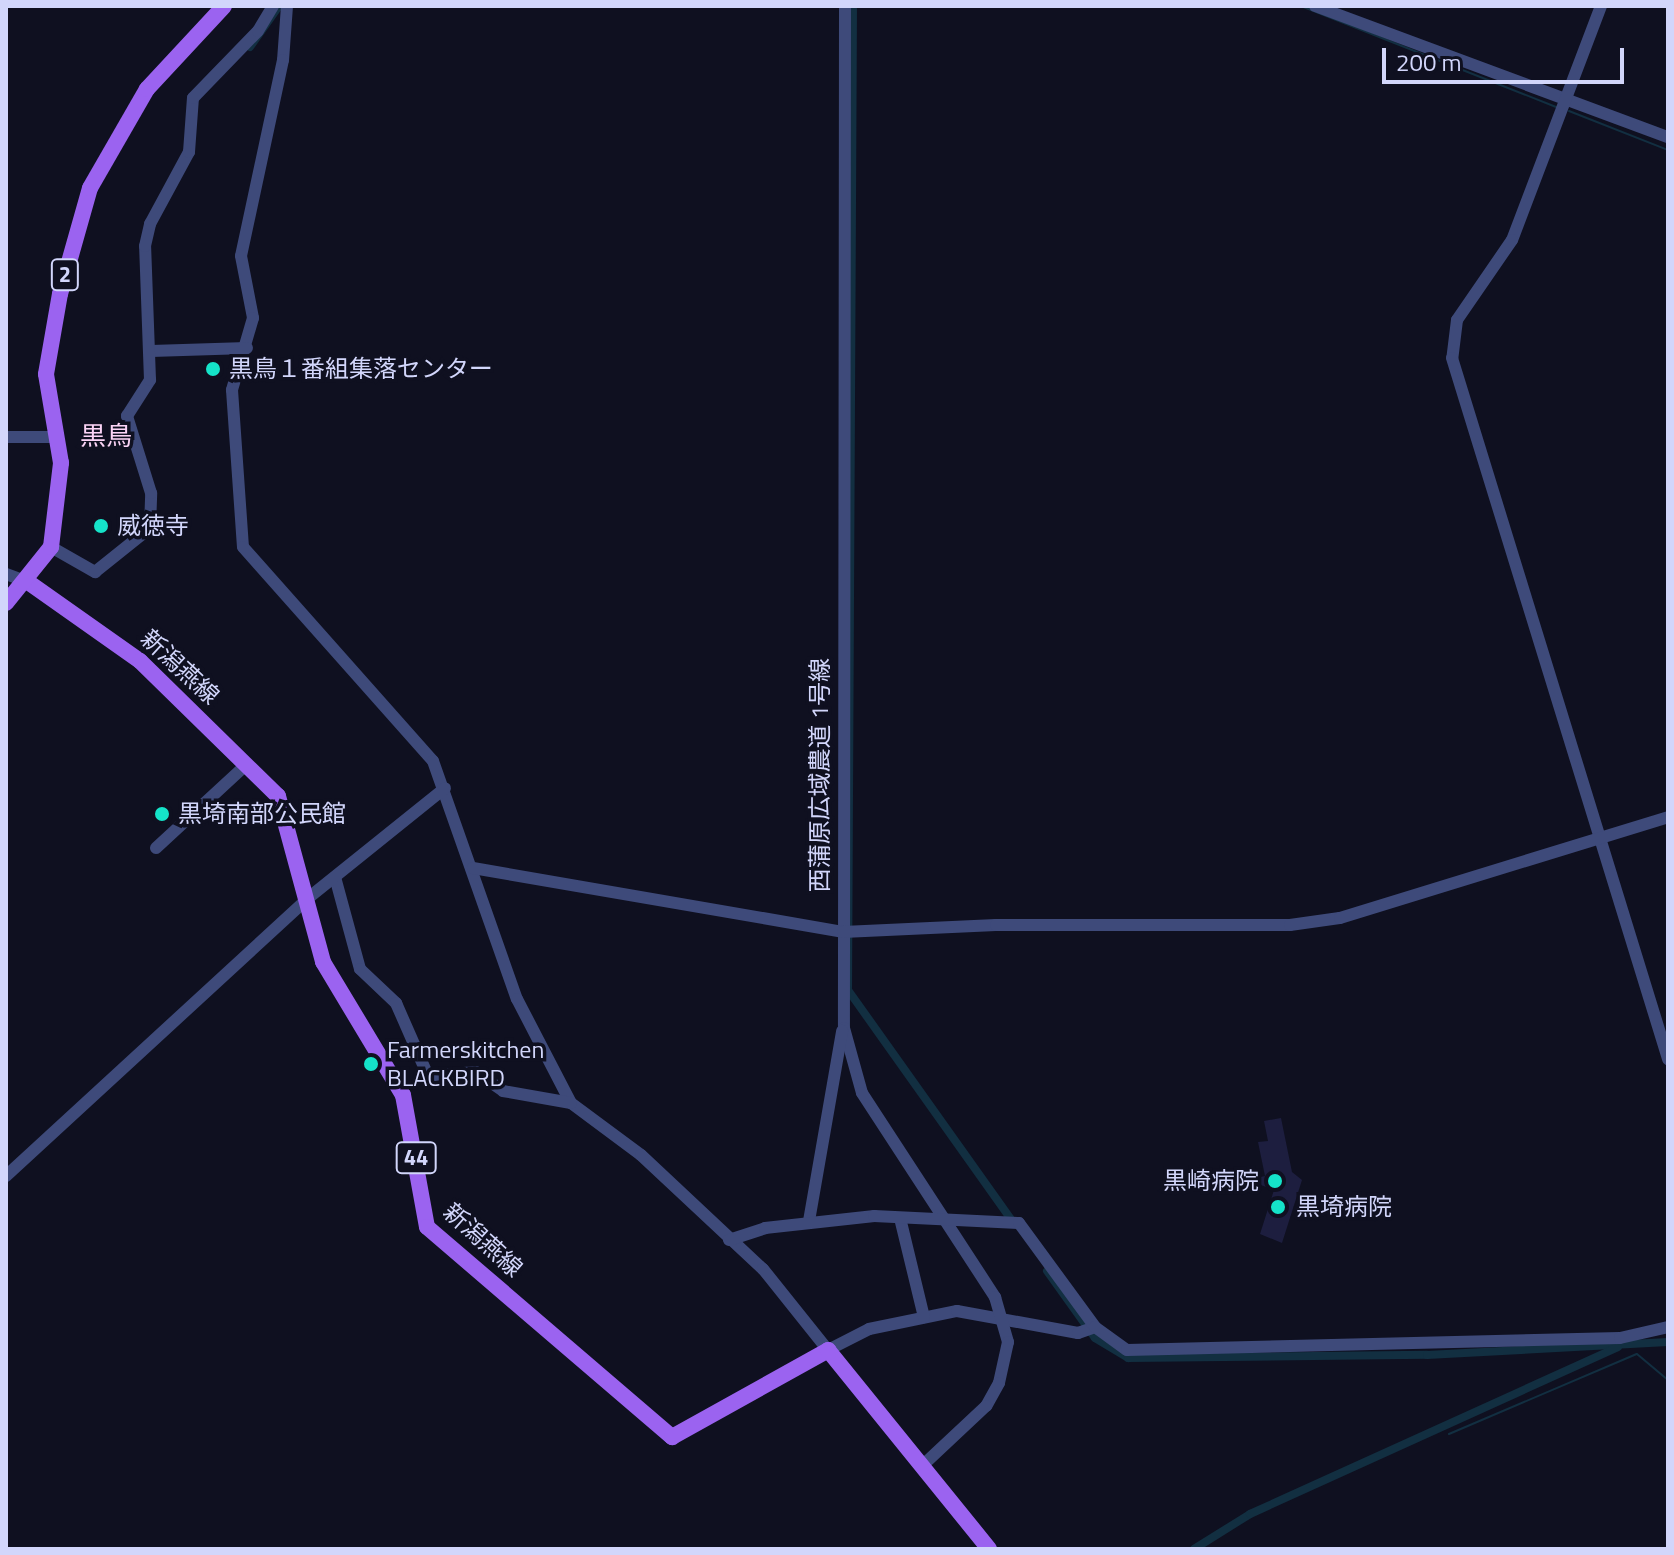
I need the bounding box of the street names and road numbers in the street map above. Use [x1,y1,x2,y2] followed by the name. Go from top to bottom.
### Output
[49,257,81,293] road number: 2
[135,624,225,710] street label: 新潟燕線
[806,658,834,892] street label: 西蒲原広域農道 1号線
[394,1140,438,1176] road number: 44
[438,1197,528,1283] street label: 新潟燕線

